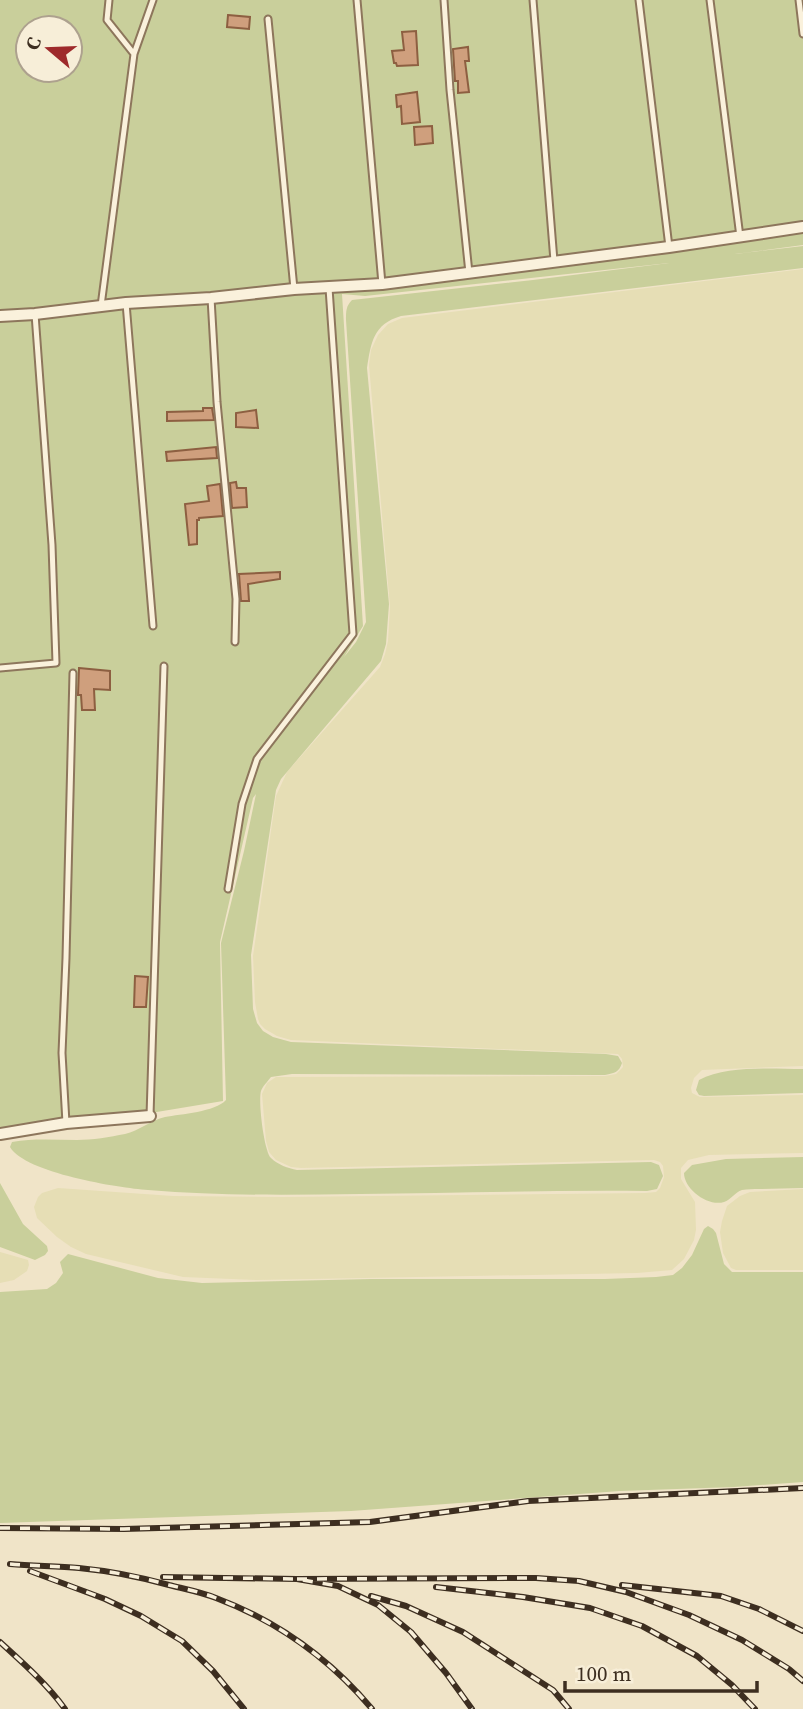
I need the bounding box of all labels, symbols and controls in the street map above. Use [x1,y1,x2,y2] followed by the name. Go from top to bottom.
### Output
[14,14,84,84] north arrow
[19,33,47,53] text: С
[565,1650,758,1694] scale bar
[576,1659,631,1688] text: 100 m

